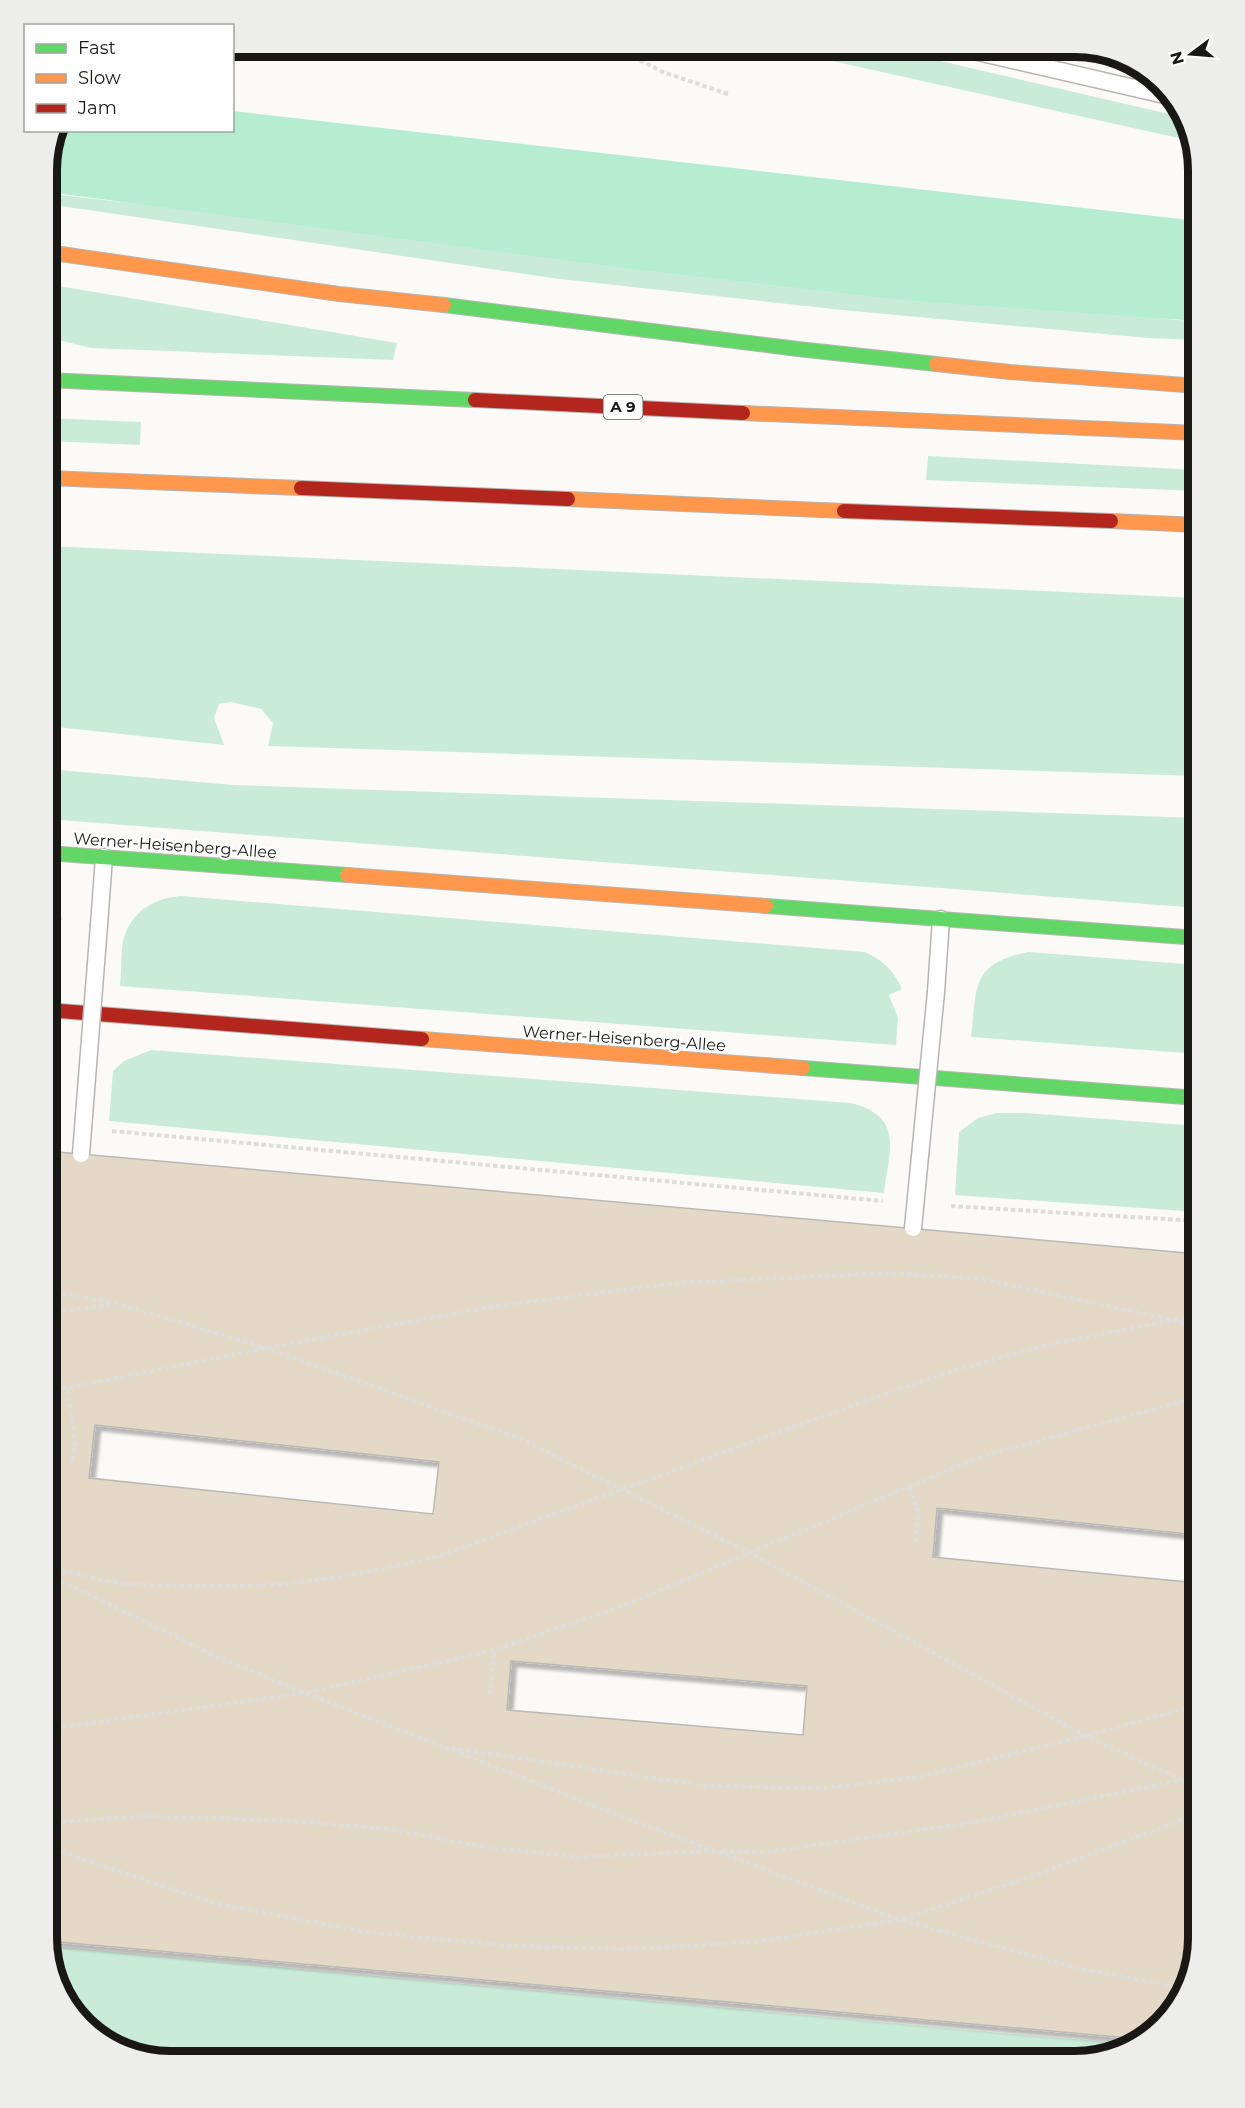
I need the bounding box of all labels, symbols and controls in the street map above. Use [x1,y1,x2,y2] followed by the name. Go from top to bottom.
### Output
[24,24,234,132] legend
[1161,24,1221,84] north arrow
[78,37,116,59] text: Fast
[1166,49,1188,67] text: N
[78,67,121,89] text: Slow
[77,97,117,119] text: Jam
[604,395,642,419] road number: A 9
[73,829,277,862] street label: Werner-Heisenberg-Allee
[522,1022,726,1055] street label: Werner-Heisenberg-Allee

